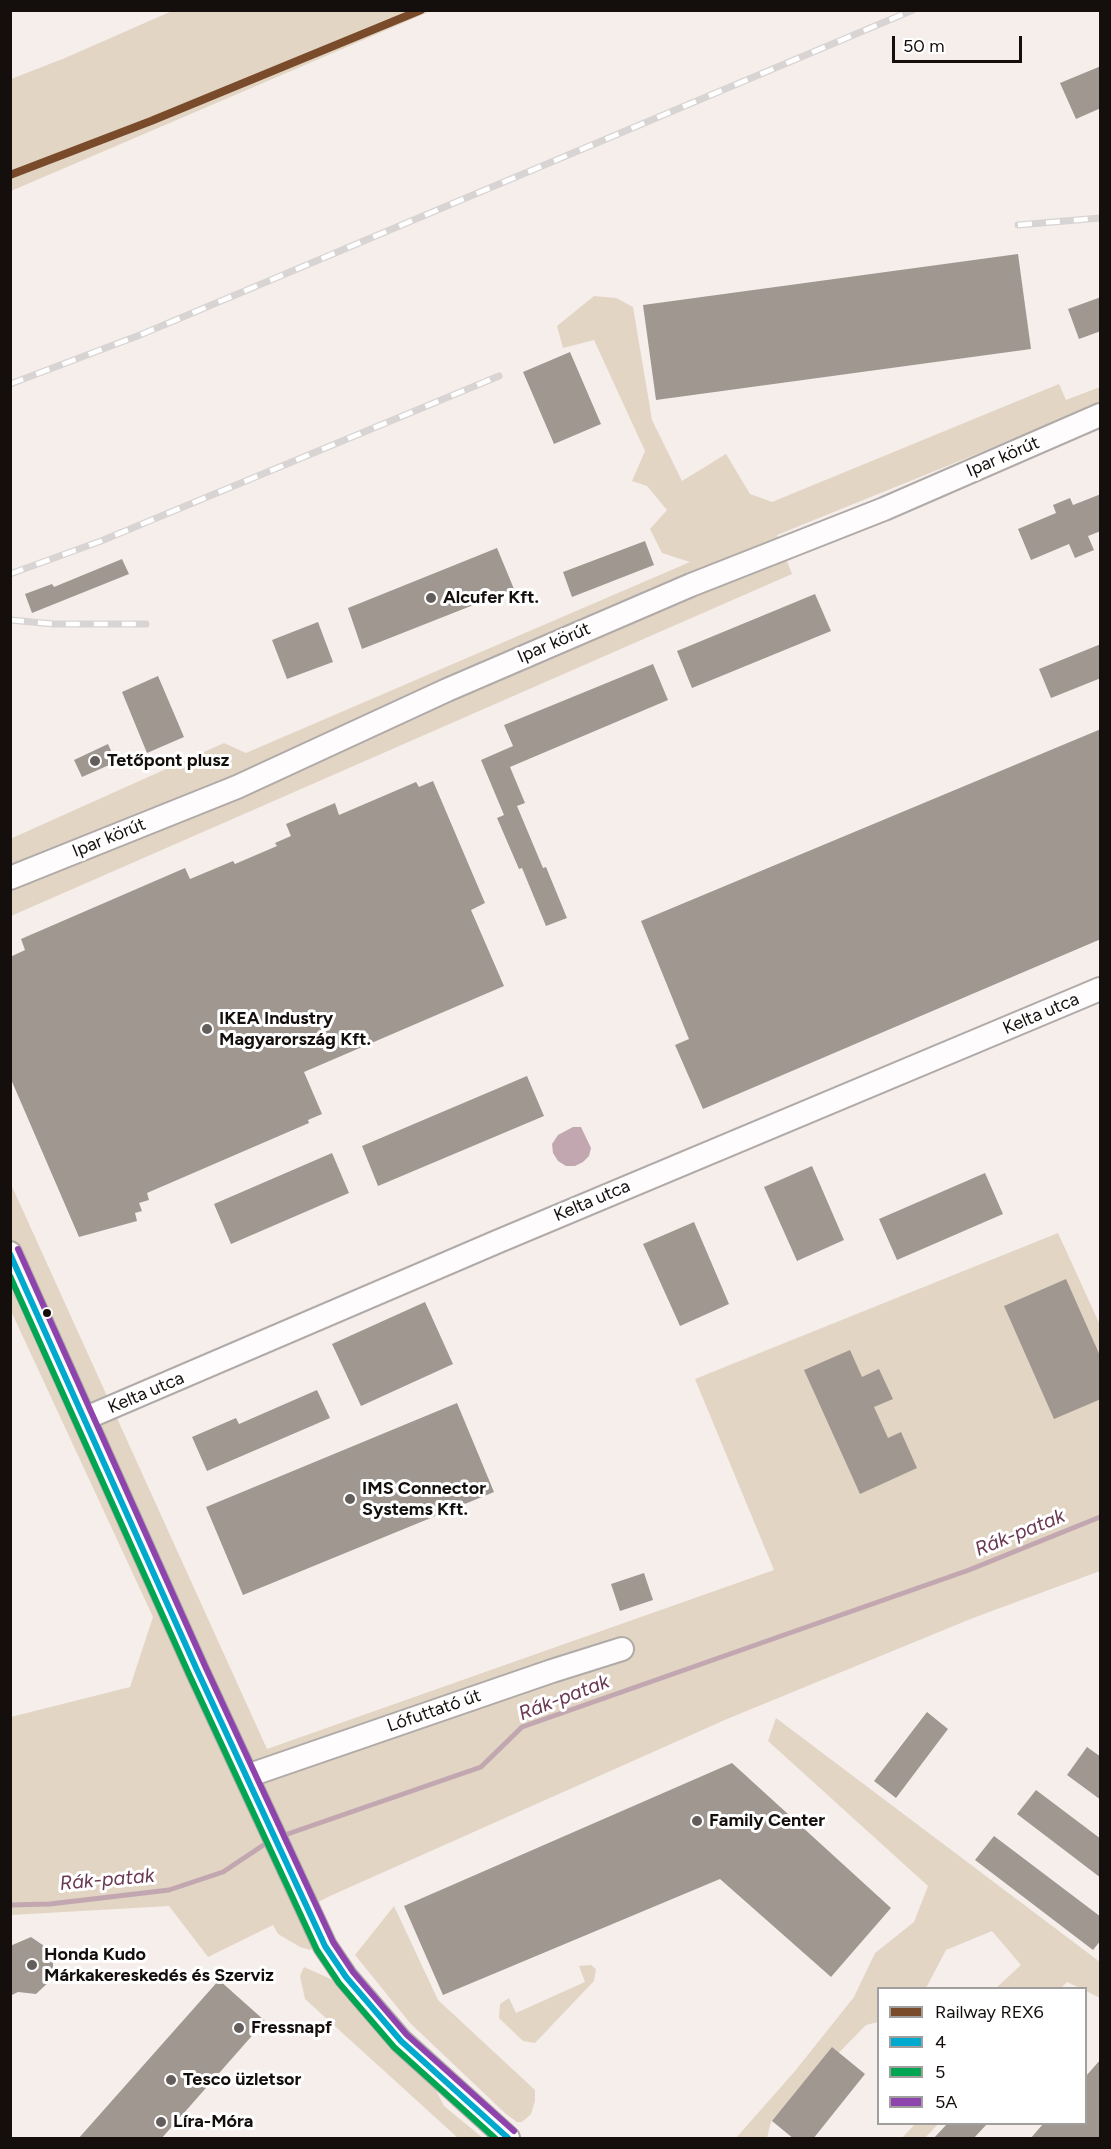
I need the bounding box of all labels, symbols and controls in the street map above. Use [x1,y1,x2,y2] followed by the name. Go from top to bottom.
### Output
[895,24,1026,62] scale bar
[903,35,945,57] text: 50 m
[963,432,1043,482] street label: Ipar körút
[443,587,539,609] place label: Alcufer Kft.
[424,591,438,605] marker: Alcufer Kft.
[514,618,594,668] street label: Ipar körút
[107,750,229,772] place label: Tetőpont plusz
[88,754,102,768] marker: Tetőpont plusz
[69,814,149,862] street label: Ipar körút
[1000,988,1082,1040] street label: Kelta utca
[219,1008,371,1050] place label: IKEA Industry Magyarország Kft.
[200,1022,214,1036] marker: IKEA Industry Magyarország Kft.
[551,1175,633,1227] street label: Kelta utca
[41,1307,53,1319] unlabelled marker
[105,1367,187,1419] street label: Kelta utca
[362,1478,486,1520] place label: IMS Connector Systems Kft.
[343,1492,357,1506] marker: IMS Connector Systems Kft.
[971,1504,1069,1562] water label: Rák-patak
[515,1670,613,1726] water label: Rák-patak
[384,1685,484,1737] street label: Lófuttató út
[709,1810,825,1832] place label: Family Center
[690,1814,704,1828] marker: Family Center
[59,1864,155,1896] water label: Rák-patak
[44,1944,274,1986] place label: Honda Kudo Márkakereskedés és Szerviz
[25,1958,39,1972] marker: Honda Kudo Márkakereskedés és Szerviz
[877,1987,1087,2125] legend
[935,2001,1044,2023] text: Railway REX6
[251,2017,332,2039] place label: Fressnapf
[232,2021,246,2035] marker: Fressnapf
[935,2031,946,2053] text: 4
[935,2061,945,2083] text: 5
[183,2069,301,2091] place label: Tesco üzletsor
[164,2073,178,2087] marker: Tesco üzletsor
[935,2091,958,2113] text: 5A
[173,2111,253,2133] place label: Líra-Móra
[154,2115,168,2129] marker: Líra-Móra

